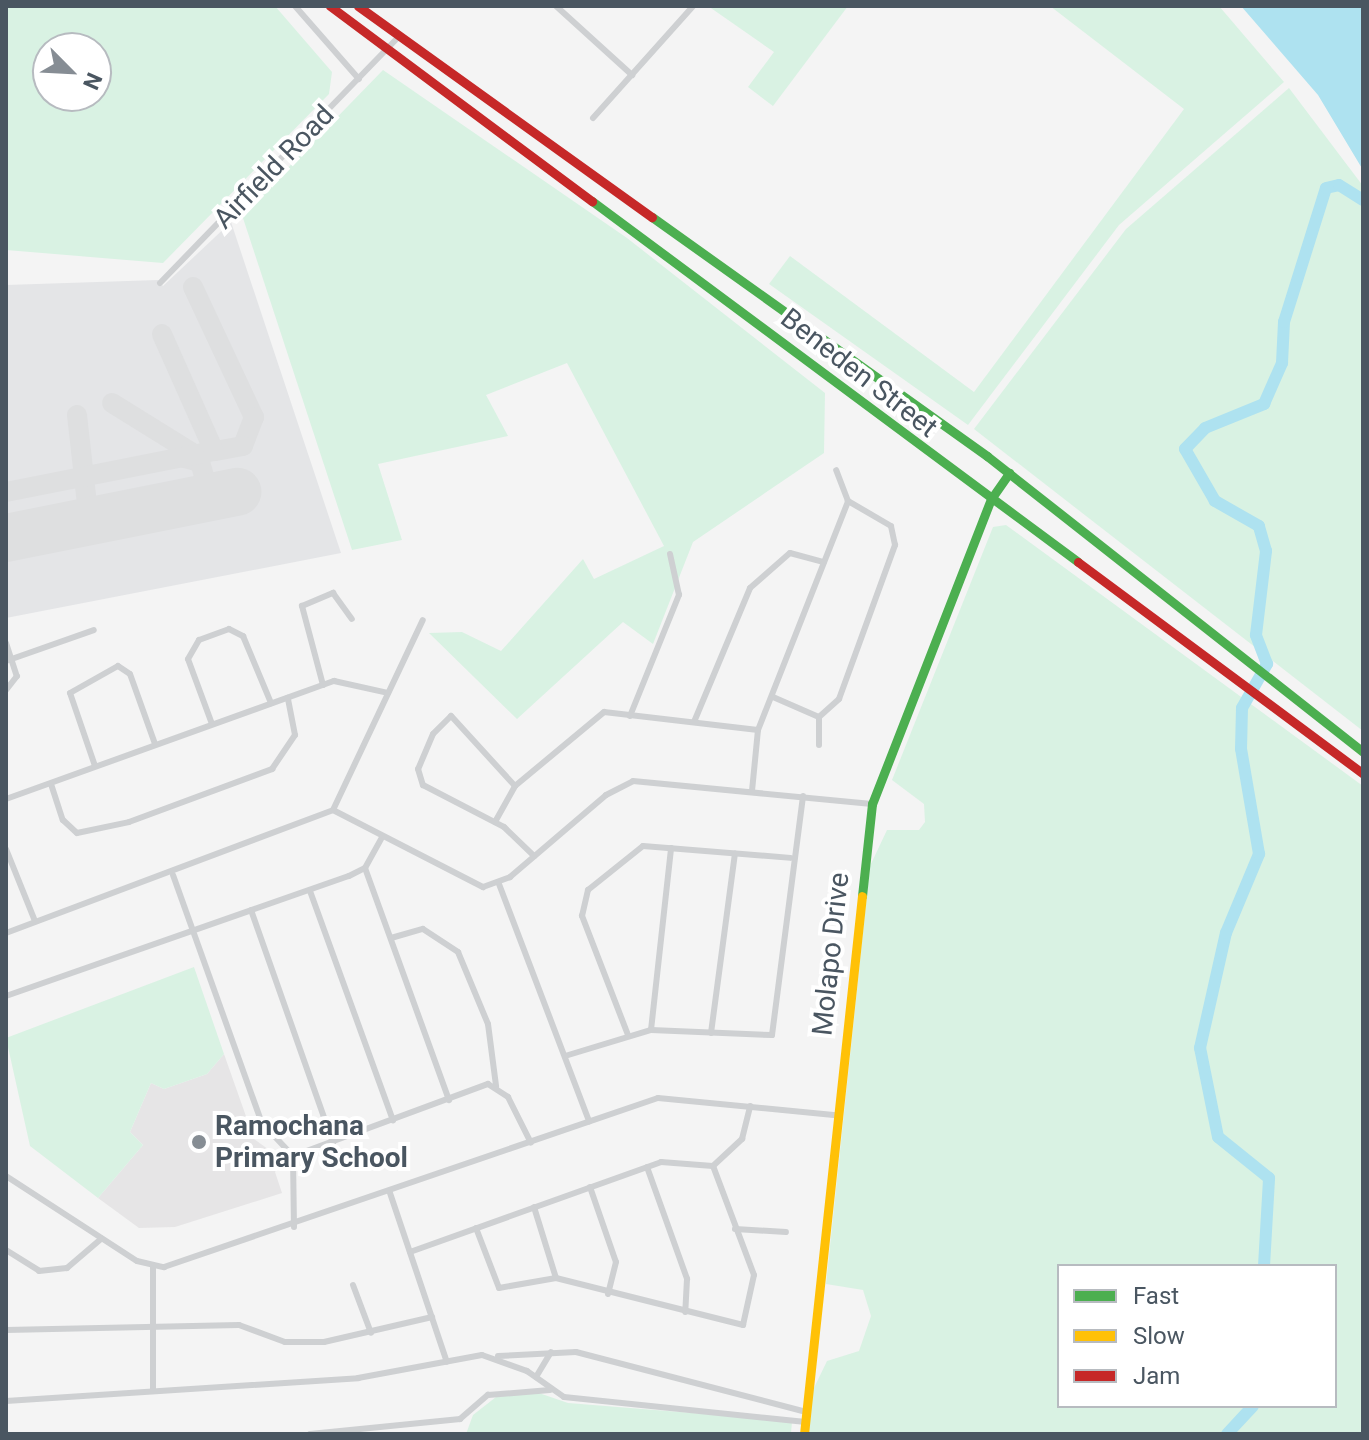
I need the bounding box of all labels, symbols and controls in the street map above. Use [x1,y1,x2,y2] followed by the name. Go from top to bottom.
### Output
[32,32,112,112] north arrow
[78,69,107,93] text: N
[207,98,341,236] street label: Airfield Road
[774,301,944,445] street label: Beneden Street
[806,871,856,1037] street label: Molapo Drive
[215,1109,408,1175] place label: Ramochana Primary School
[190,1133,208,1151] marker: Ramochana Primary School
[1057,1264,1337,1408] legend
[1133,1282,1179,1310] text: Fast
[1133,1322,1185,1350] text: Slow
[1133,1362,1180,1390] text: Jam

